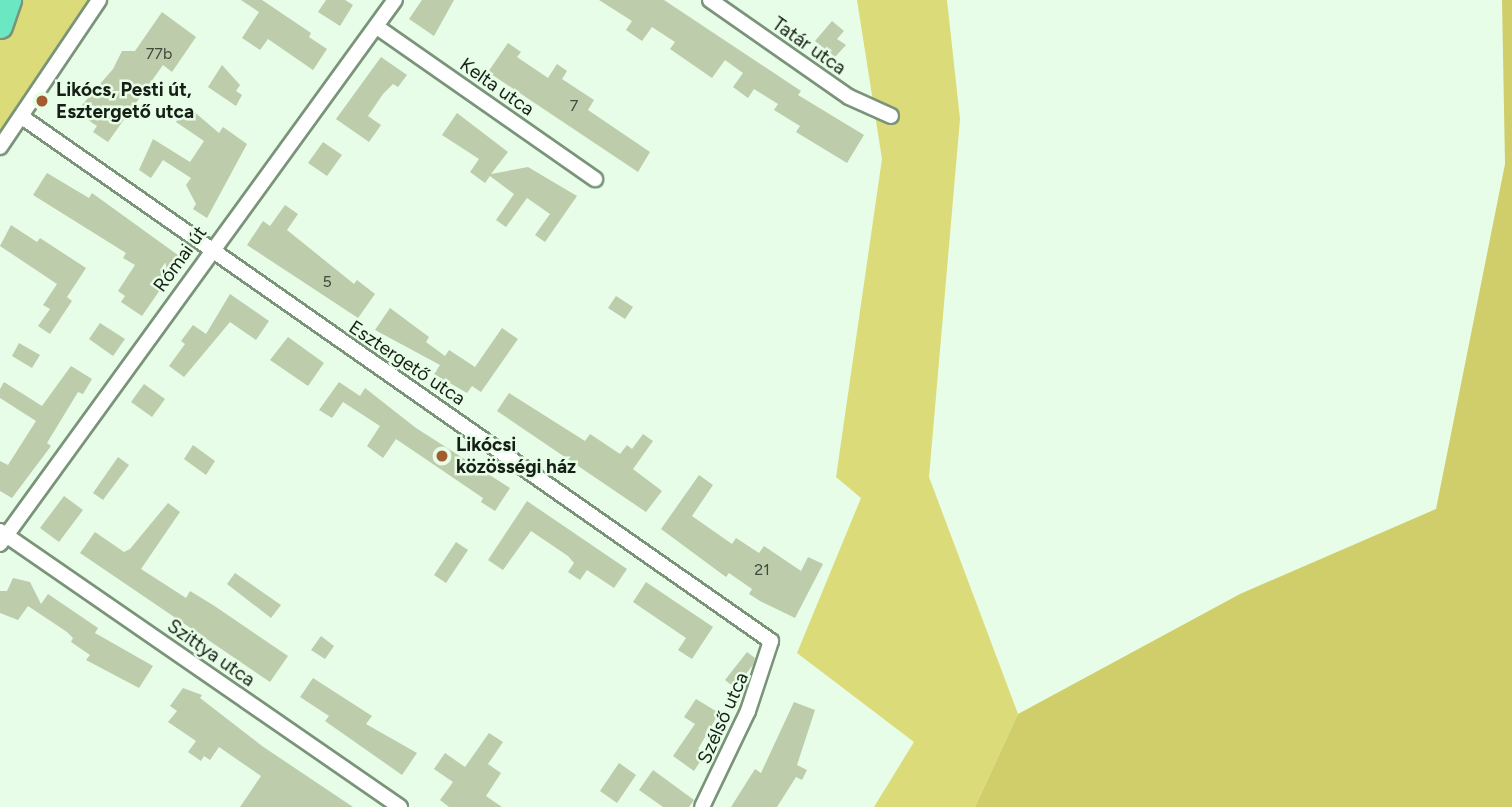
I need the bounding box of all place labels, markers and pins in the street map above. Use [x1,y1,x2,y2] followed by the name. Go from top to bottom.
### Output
[56,79,194,123] place label: Likócs, Pesti út, Esztergető utca
[34,93,50,109] marker: Likócs, Pesti út, Esztergető utca
[456,434,576,478] place label: Likócsi közösségi ház
[434,448,450,464] marker: Likócsi közösségi ház

